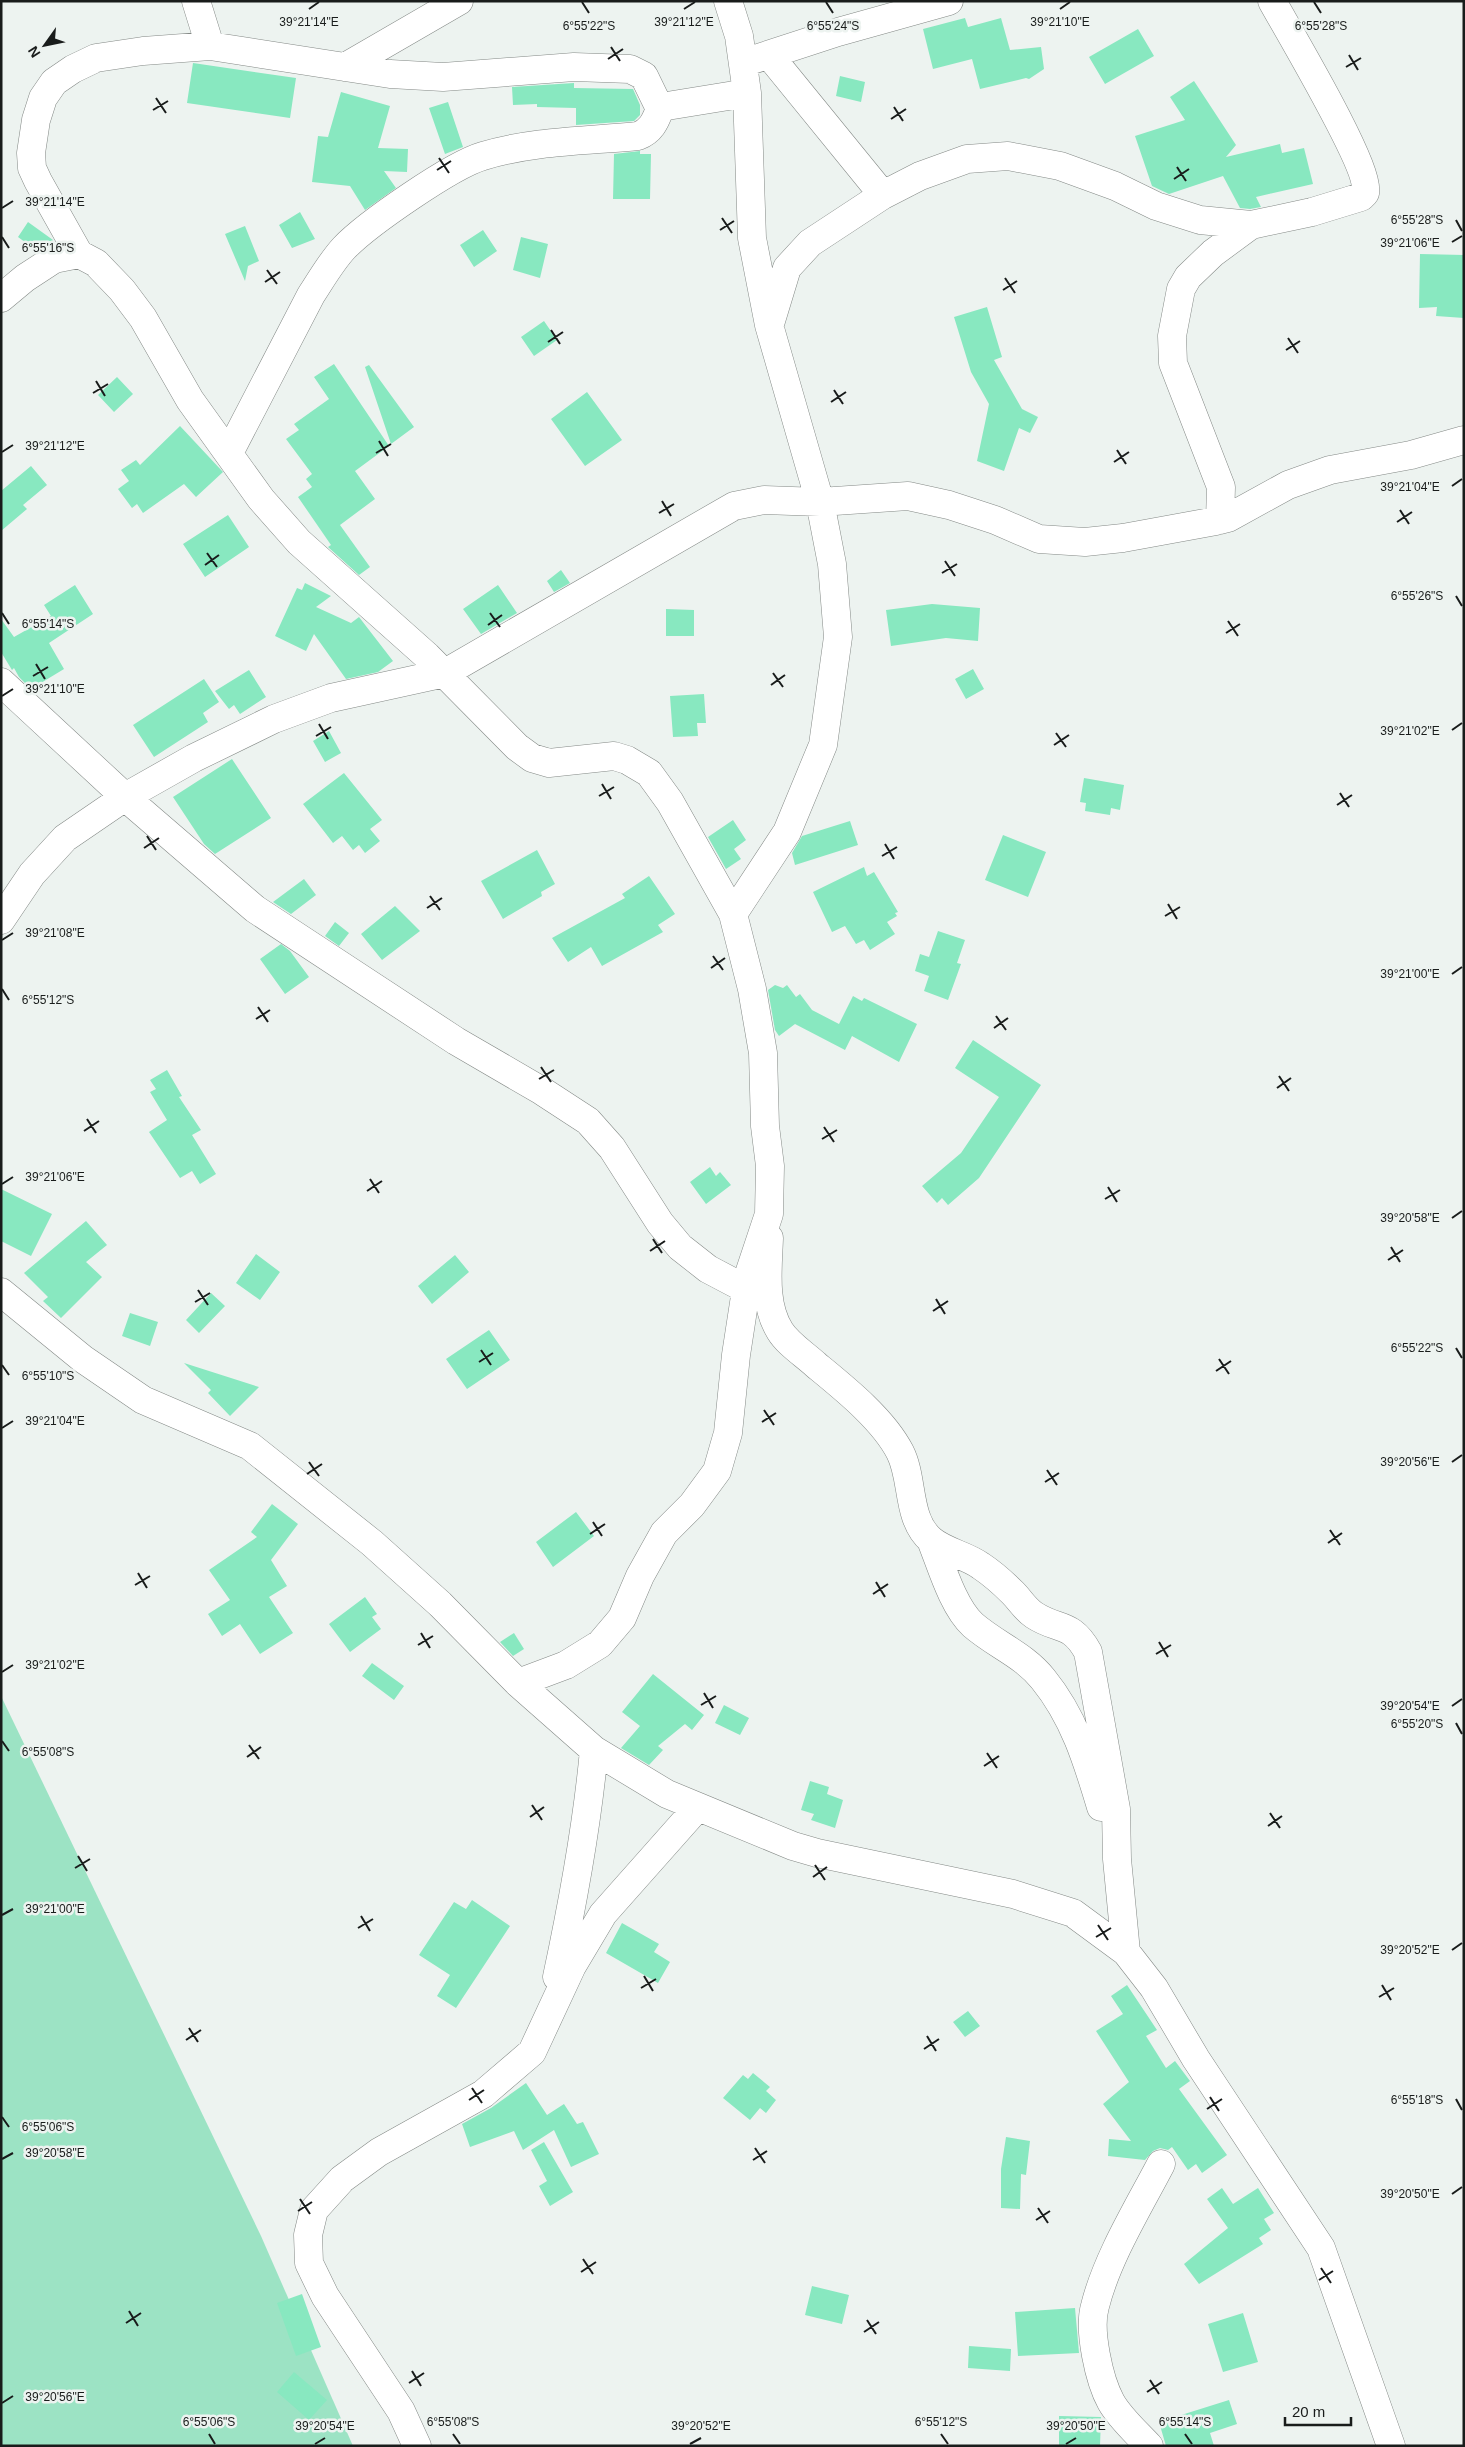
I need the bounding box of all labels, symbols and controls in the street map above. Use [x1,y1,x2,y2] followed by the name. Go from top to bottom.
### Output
[279,15,339,29] text: 39°21'14"E
[654,15,714,29] text: 39°21'12"E
[1030,15,1090,29] text: 39°21'10"E
[563,19,615,33] text: 6°55'22"S
[807,19,859,33] text: 6°55'24"S
[1295,19,1347,33] text: 6°55'28"S
[20,20,70,70] north arrow
[25,43,44,61] text: N
[25,195,85,209] text: 39°21'14"E
[1391,213,1443,227] text: 6°55'28"S
[1380,236,1440,250] text: 39°21'06"E
[22,241,74,255] text: 6°55'16"S
[25,439,85,453] text: 39°21'12"E
[1380,480,1440,494] text: 39°21'04"E
[1391,589,1443,603] text: 6°55'26"S
[22,617,74,631] text: 6°55'14"S
[25,682,85,696] text: 39°21'10"E
[1380,724,1440,738] text: 39°21'02"E
[25,926,85,940] text: 39°21'08"E
[1380,967,1440,981] text: 39°21'00"E
[22,993,74,1007] text: 6°55'12"S
[25,1170,85,1184] text: 39°21'06"E
[1380,1211,1440,1225] text: 39°20'58"E
[1391,1341,1443,1355] text: 6°55'22"S
[22,1369,74,1383] text: 6°55'10"S
[25,1414,85,1428] text: 39°21'04"E
[1380,1455,1440,1469] text: 39°20'56"E
[25,1658,85,1672] text: 39°21'02"E
[1380,1699,1440,1713] text: 39°20'54"E
[1391,1717,1443,1731] text: 6°55'20"S
[22,1745,74,1759] text: 6°55'08"S
[25,1902,85,1916] text: 39°21'00"E
[1380,1943,1440,1957] text: 39°20'52"E
[1391,2093,1443,2107] text: 6°55'18"S
[22,2120,74,2134] text: 6°55'06"S
[25,2146,85,2160] text: 39°20'58"E
[1380,2187,1440,2201] text: 39°20'50"E
[25,2390,85,2404] text: 39°20'56"E
[1285,2394,1351,2426] scale bar
[1292,2403,1325,2420] text: 20 m
[183,2415,235,2429] text: 6°55'06"S
[427,2415,479,2429] text: 6°55'08"S
[915,2415,967,2429] text: 6°55'12"S
[1159,2415,1211,2429] text: 6°55'14"S
[295,2419,355,2433] text: 39°20'54"E
[671,2419,731,2433] text: 39°20'52"E
[1046,2419,1106,2433] text: 39°20'50"E

